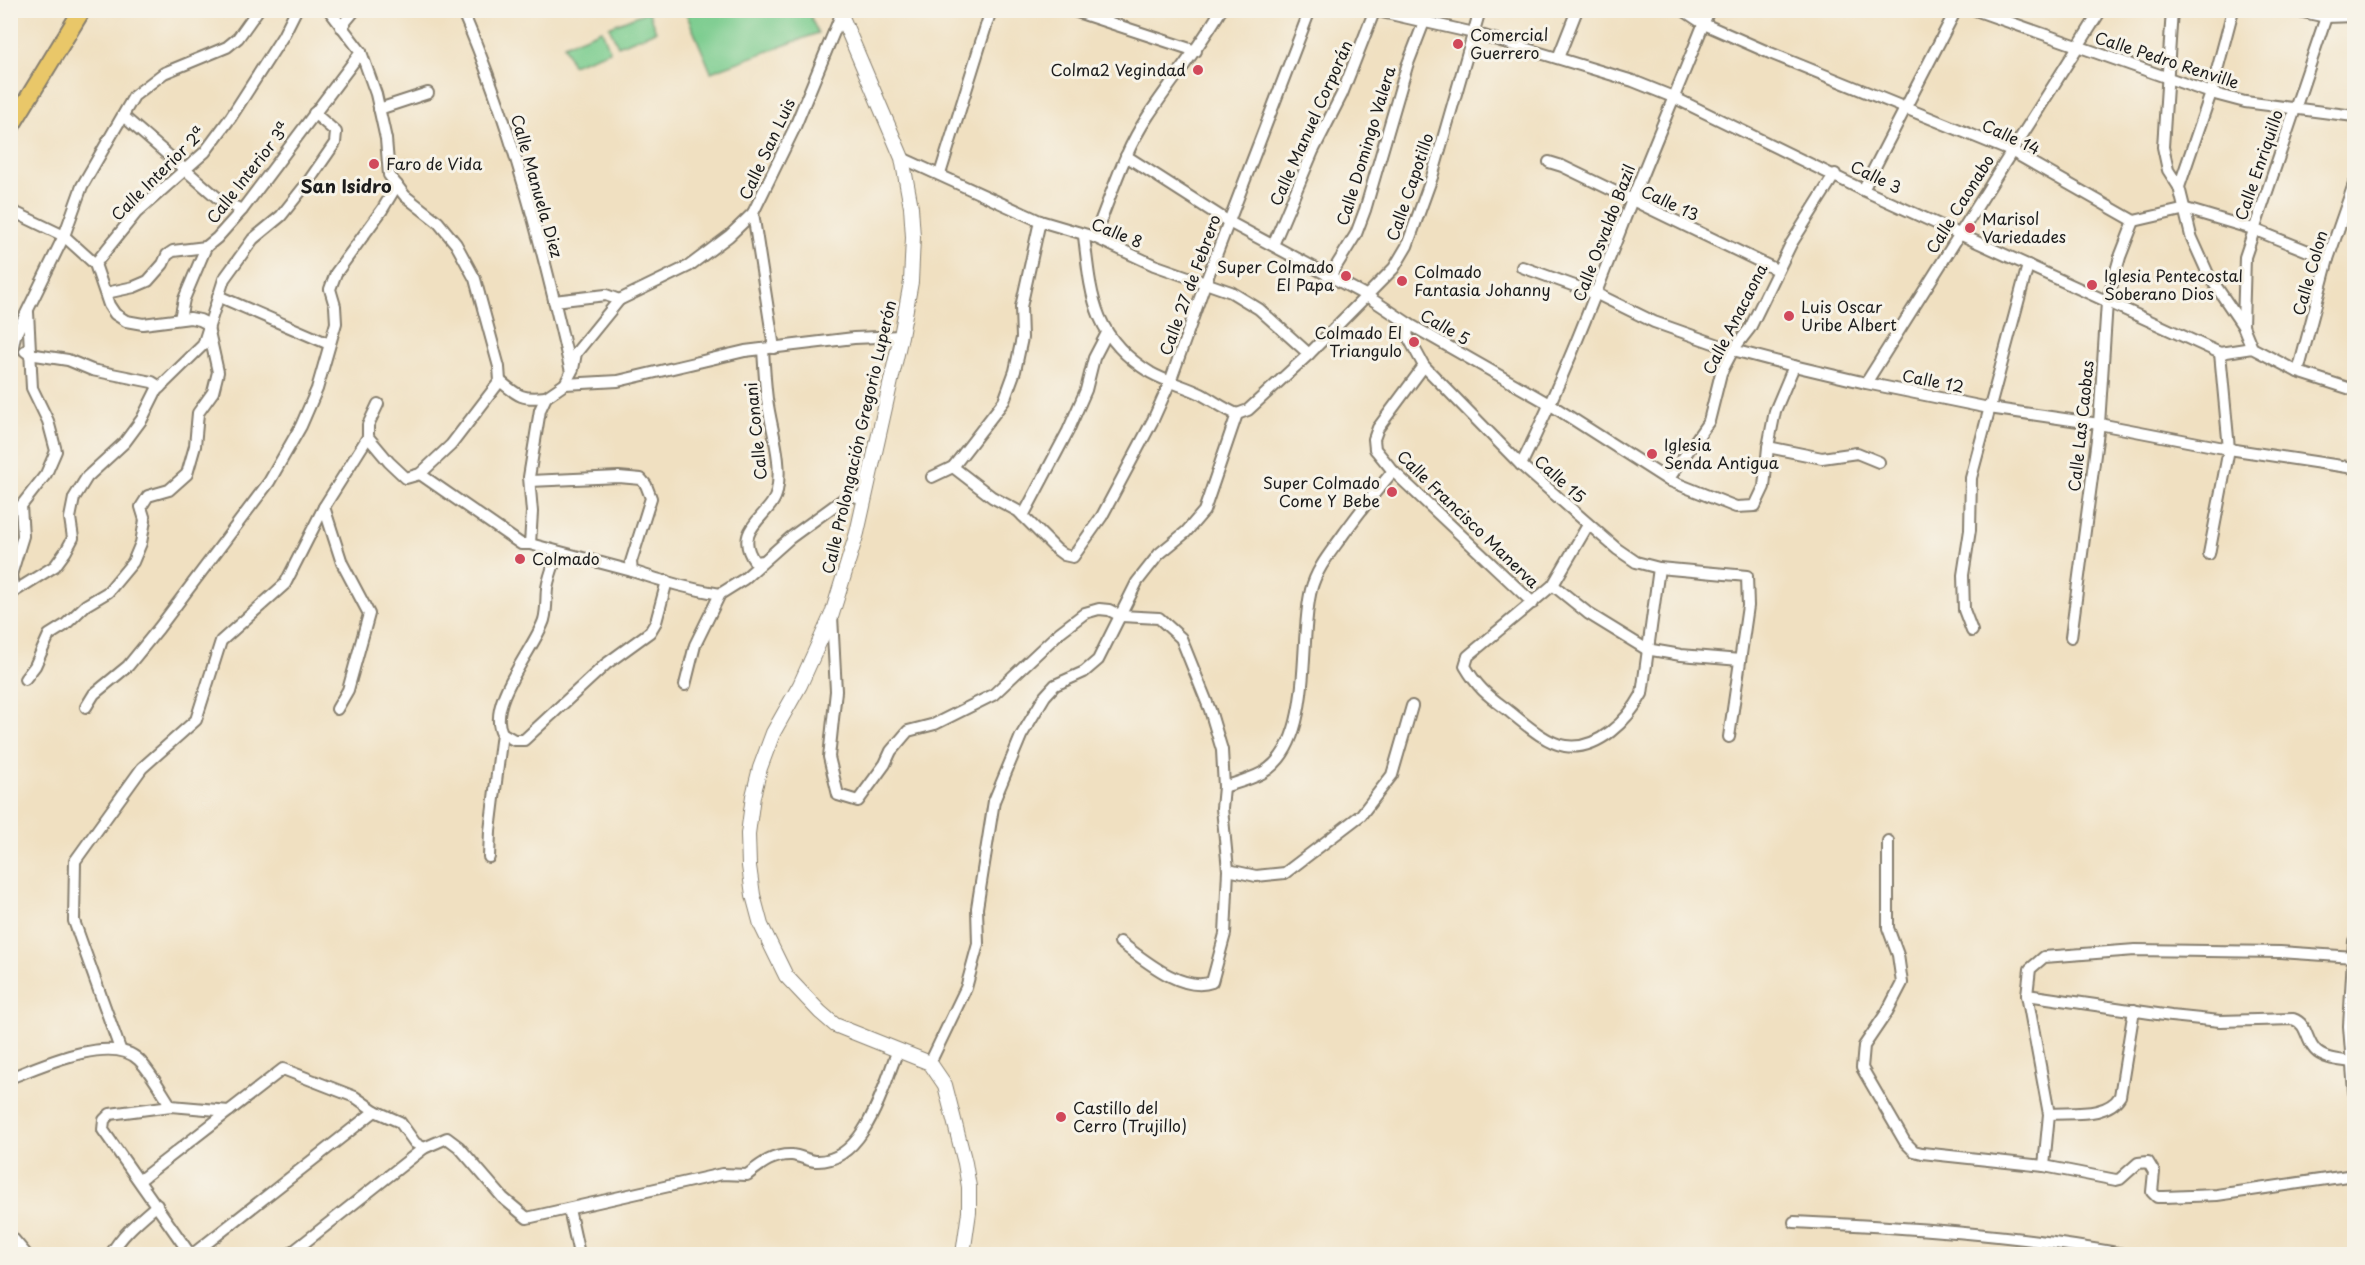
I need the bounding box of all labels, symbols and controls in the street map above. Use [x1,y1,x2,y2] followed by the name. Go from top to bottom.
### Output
[1470,22,1548,64] place label: Comercial Guerrero
[2092,24,2243,94] street label: Calle Pedro Renville
[1263,36,1357,209] street label: Calle Manuel Corporán
[1451,37,1465,51] marker: Comercial Guerrero
[1051,57,1186,81] place label: Colma2 Vegindad
[1191,63,1205,77] marker: Colma2 Vegindad
[1329,63,1401,228] street label: Calle Domingo Valera
[732,94,800,203] street label: Calle San Luis
[2228,106,2288,223] street label: Calle Enriquillo
[506,111,570,261] street label: Calle Manuela Diez
[1978,112,2044,160] street label: Calle 14
[200,116,295,228] street label: Calle Interior 3ª
[105,121,210,226] street label: Calle Interior 2ª
[1379,129,1439,244] street label: Calle Capotillo
[1919,149,1999,258] street label: Calle Caonabo
[386,151,482,175] place label: Faro de Vida
[1847,153,1906,199] street label: Calle 3
[367,157,381,171] marker: Faro de Vida
[1566,160,1640,305] street label: Calle Osvaldo Bazil
[300,172,392,199] district label: San Isidro
[1637,178,1703,226] street label: Calle 13
[1982,206,2066,248] place label: Marisol Variedades
[1088,211,1147,253] street label: Calle 8
[1152,211,1226,358] street label: Calle 27 de Febrero
[1963,221,1977,235] marker: Marisol Variedades
[2285,227,2333,318] street label: Calle Colon
[1217,254,1334,296] place label: Super Colmado El Papa
[1414,259,1551,301] place label: Colmado Fantasia Johanny
[1696,259,1772,378] street label: Calle Anacaona
[2104,263,2243,305] place label: Iglesia Pentecostal Soberano Dios
[1339,269,1353,283] marker: Super Colmado El Papa
[1395,274,1409,288] marker: Colmado Fantasia Johanny
[2085,278,2099,292] marker: Iglesia Pentecostal Soberano Dios
[1801,294,1897,336] place label: Luis Oscar Uribe Albert
[815,297,901,576] street label: Calle Prolongación Gregorio Luperón
[1416,302,1475,350] street label: Calle 5
[1782,309,1796,323] marker: Luis Oscar Uribe Albert
[1314,320,1402,362] place label: Colmado El Triangulo
[1407,335,1421,349] marker: Colmado El Triangulo
[2061,359,2099,493] street label: Calle Las Caobas
[1900,362,1966,398] street label: Calle 12
[738,381,772,481] street label: Calle Conani
[1664,432,1779,474] place label: Iglesia Senda Antigua
[1392,444,1545,593] street label: Calle Francisco Manerva
[1645,447,1659,461] marker: Iglesia Senda Antigua
[1530,449,1592,508] street label: Calle 15
[1263,470,1380,512] place label: Super Colmado Come Y Bebe
[1385,485,1399,499] marker: Super Colmado Come Y Bebe
[532,546,600,570] place label: Colmado
[513,552,527,566] marker: Colmado
[1073,1095,1187,1137] place label: Castillo del Cerro (Trujillo)
[1054,1110,1068,1124] marker: Castillo del Cerro (Trujillo)

